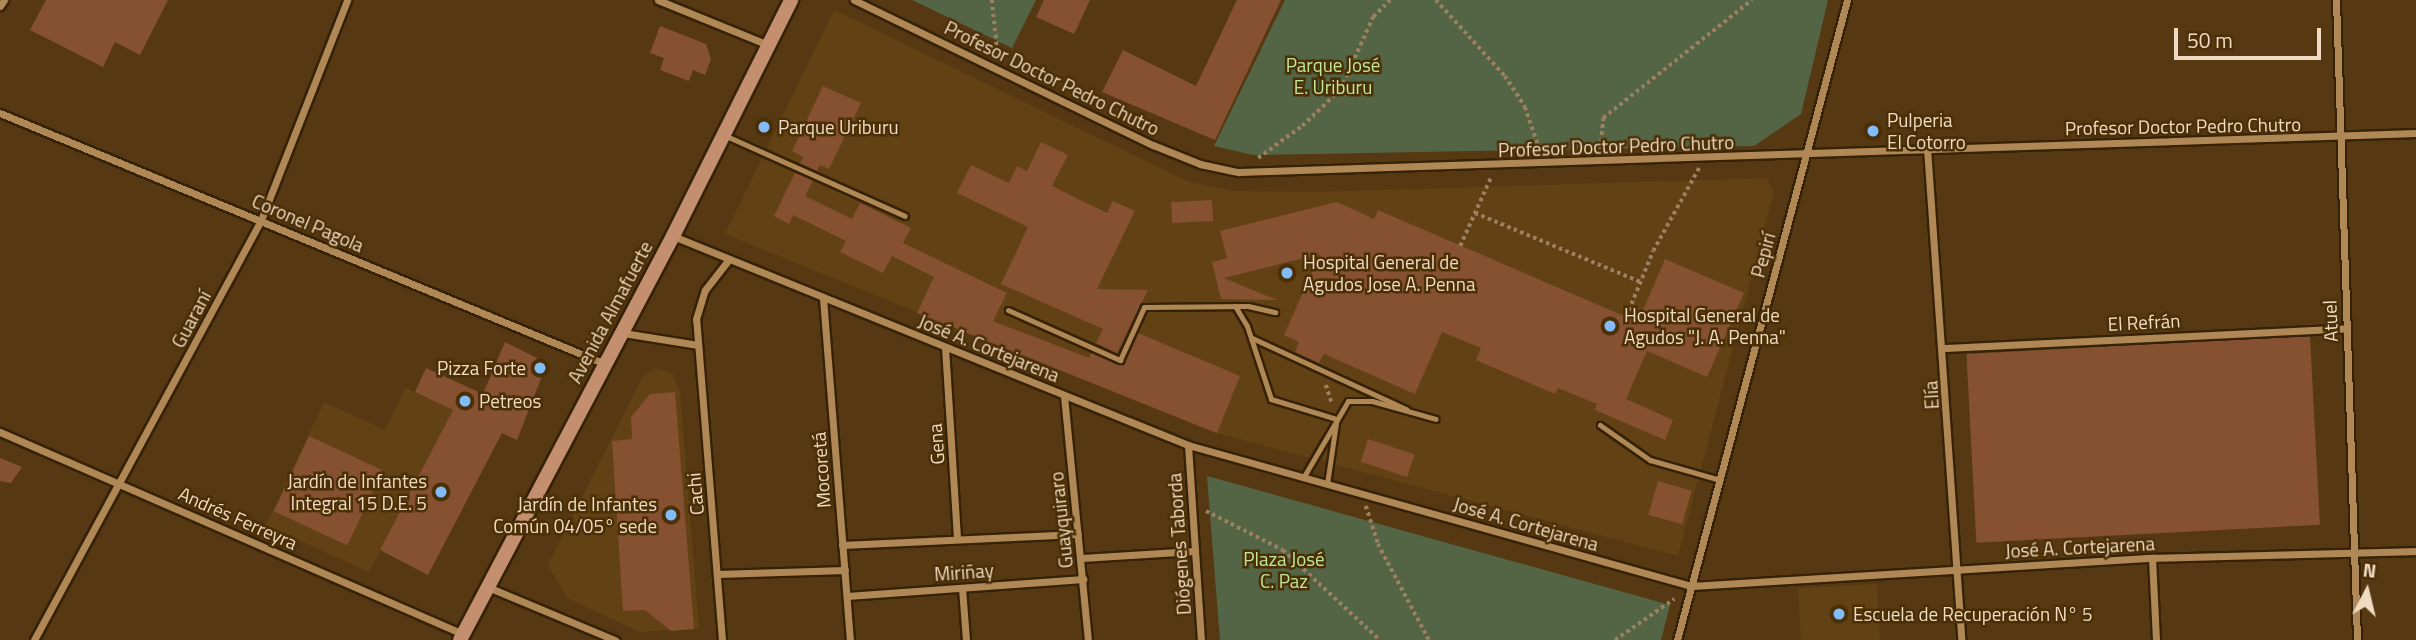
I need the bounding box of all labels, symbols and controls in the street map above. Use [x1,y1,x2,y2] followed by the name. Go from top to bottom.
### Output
[2178,14,2325,58] scale bar
[941,16,1163,140] street label: Profesor Doctor Pedro Chutro
[2187,24,2233,56] text: 50 m
[1286,54,1380,98] park label: Parque José E. Uriburu
[1887,109,1966,153] place label: Pulperia El Cotorro
[2065,113,2301,139] street label: Profesor Doctor Pedro Chutro
[778,116,899,138] place label: Parque Uriburu
[756,119,772,135] marker: Parque Uriburu
[1865,123,1881,139] marker: Pulperia El Cotorro
[1498,130,1734,162] street label: Profesor Doctor Pedro Chutro
[249,189,367,257] street label: Coronel Pagola
[1746,230,1780,280] street label: Pepirí
[563,237,657,387] street label: Avenida Almafuerte
[1303,251,1475,295] place label: Hospital General de Agudos Jose A. Penna
[1277,263,1297,283] marker: Hospital General de Agudos Jose A. Penna
[166,286,216,352] street label: Guaraní
[2318,300,2342,342] street label: Atuel
[1624,304,1786,348] place label: Hospital General de Agudos "J. A. Penna"
[915,309,1063,387] street label: José A. Cortejarena
[2107,309,2181,335] street label: El Refrán
[1602,318,1618,334] marker: Hospital General de Agudos "J. A. Penna"
[437,357,526,379] place label: Pizza Forte
[532,360,548,376] marker: Pizza Forte
[1919,380,1943,410] street label: Elía
[479,390,541,412] place label: Petreos
[457,393,473,409] marker: Petreos
[923,423,949,465] street label: Gena
[807,431,835,509] street label: Mocoretá
[287,470,427,514] place label: Jardín de Infantes Integral 15 D.E. 5
[1045,471,1077,569] street label: Guayquiraro
[682,472,708,516] street label: Cachi
[1163,472,1195,616] street label: Diógenes Taborda
[175,482,301,554] street label: Andrés Ferreyra
[433,484,449,500] marker: Jardín de Infantes Integral 15 D.E. 5
[1451,492,1601,556] street label: José A. Cortejarena
[493,493,657,537] place label: Jardín de Infantes Común 04/05° sede
[663,507,679,523] marker: Jardín de Infantes Común 04/05° sede
[2004,532,2156,562] street label: José A. Cortejarena
[1243,548,1325,592] park label: Plaza José C. Paz
[2361,554,2378,585] text: N
[2332,556,2402,626] north arrow
[933,559,995,585] street label: Miriñay
[1853,603,2093,625] place label: Escuela de Recuperación N° 5
[1831,606,1847,622] marker: Escuela de Recuperación N° 5

